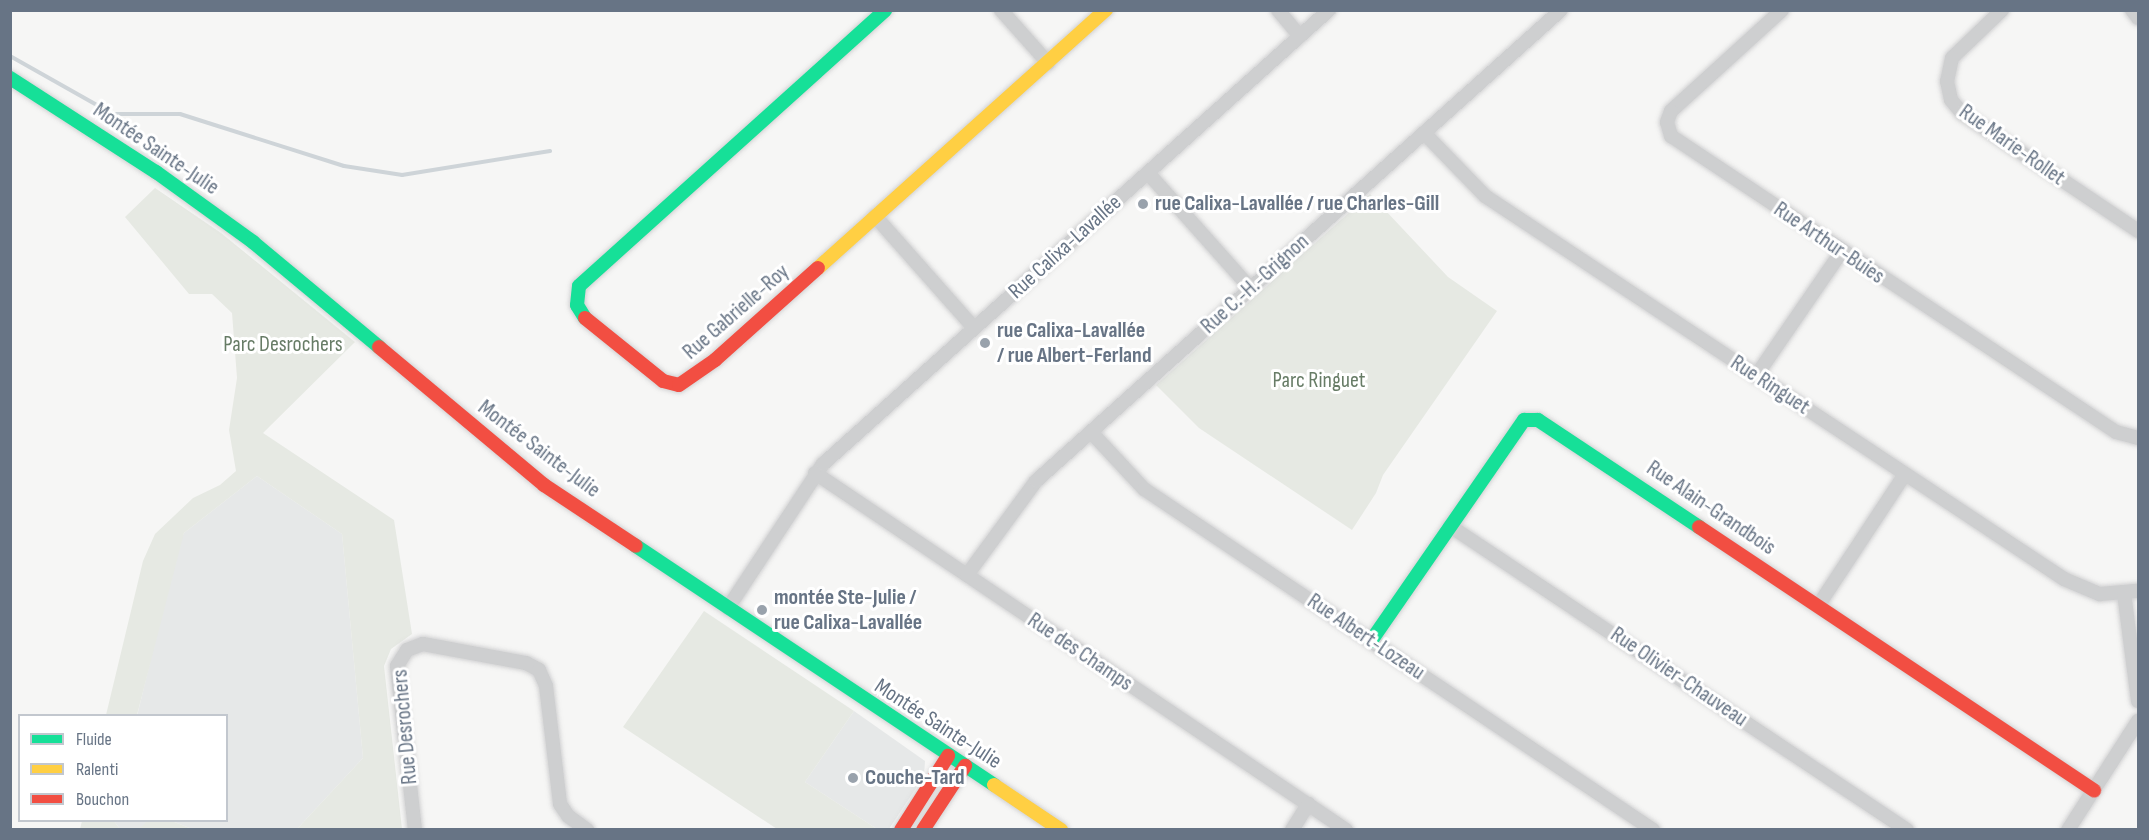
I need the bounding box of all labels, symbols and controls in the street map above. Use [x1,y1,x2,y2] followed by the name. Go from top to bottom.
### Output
[88,97,224,201] street label: Montée Sainte-Julie
[1954,99,2070,191] street label: Rue Marie-Rollet
[1003,189,1127,305] street label: Rue Calixa-Lavallée
[1155,191,1439,217] place label: rue Calixa-Lavallée / rue Charles-Gill
[1769,196,1889,290] street label: Rue Arthur-Buies
[1136,197,1150,211] marker: rue Calixa-Lavallée / rue Charles-Gill
[1196,229,1314,339] street label: Rue C.-H.-Grignon
[678,259,794,365] street label: Rue Gabrielle-Roy
[997,317,1151,368] place label: rue Calixa-Lavallée / rue Albert-Ferland
[223,332,343,358] park label: Parc Desrochers
[978,336,992,350] marker: rue Calixa-Lavallée / rue Albert-Ferland
[1726,350,1814,420] street label: Rue Ringuet
[1273,368,1365,394] park label: Parc Ringuet
[473,395,605,503] street label: Montée Sainte-Julie
[1641,455,1781,561] street label: Rue Alain-Grandbois
[774,584,922,636] place label: montée Ste-Julie / rue Calixa-Lavallée
[1302,588,1430,686] street label: Rue Albert-Lozeau
[755,603,769,617] marker: montée Ste-Julie / rue Calixa-Lavallée
[1023,607,1137,697] street label: Rue des Champs
[1605,621,1753,733] street label: Rue Olivier-Chauveau
[387,668,423,786] street label: Rue Desrochers
[870,673,1006,775] street label: Montée Sainte-Julie
[18,714,228,822] legend
[76,729,112,750] text: Fluide
[76,759,118,780] text: Ralenti
[865,765,965,791] place label: Couche-Tard
[846,771,860,785] marker: Couche-Tard
[76,789,129,810] text: Bouchon

